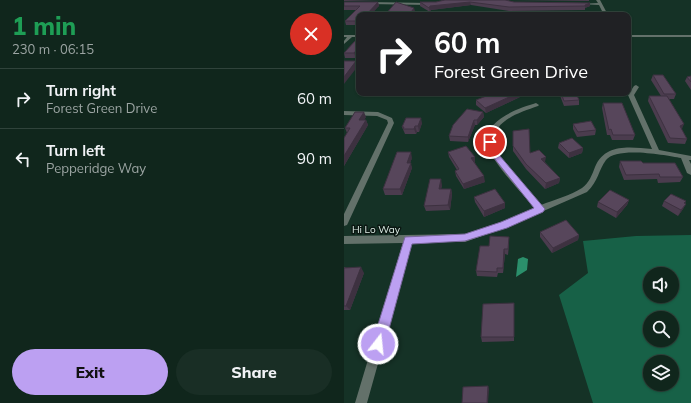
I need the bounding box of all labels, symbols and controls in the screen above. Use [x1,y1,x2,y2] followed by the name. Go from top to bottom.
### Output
[12,11,76,41] text: 1 min
[290,13,332,55] button: close
[434,25,500,60] text: 60 m
[368,28,420,80] icon: right
[12,41,94,57] text: 230 m · 06:15
[434,60,588,83] text: Forest Green Drive
[46,81,116,100] text: Turn right
[12,88,34,110] icon: right
[297,89,332,108] text: 60 m
[46,100,157,116] text: Forest Green Drive
[473,125,507,159] pin
[479,131,501,153] icon: arrive
[46,141,105,160] text: Turn left
[12,148,34,170] icon: left
[297,149,332,168] text: 90 m
[46,160,146,176] text: Pepperidge Way
[352,223,401,236] street label: Hi Lo Way
[643,267,679,391] map controls
[643,267,679,303] button: sound
[643,311,679,347] button: search
[357,323,399,365] position arrow
[12,349,168,395] button: Exit
[176,349,332,395] button: Share
[643,355,679,391] button: layers

